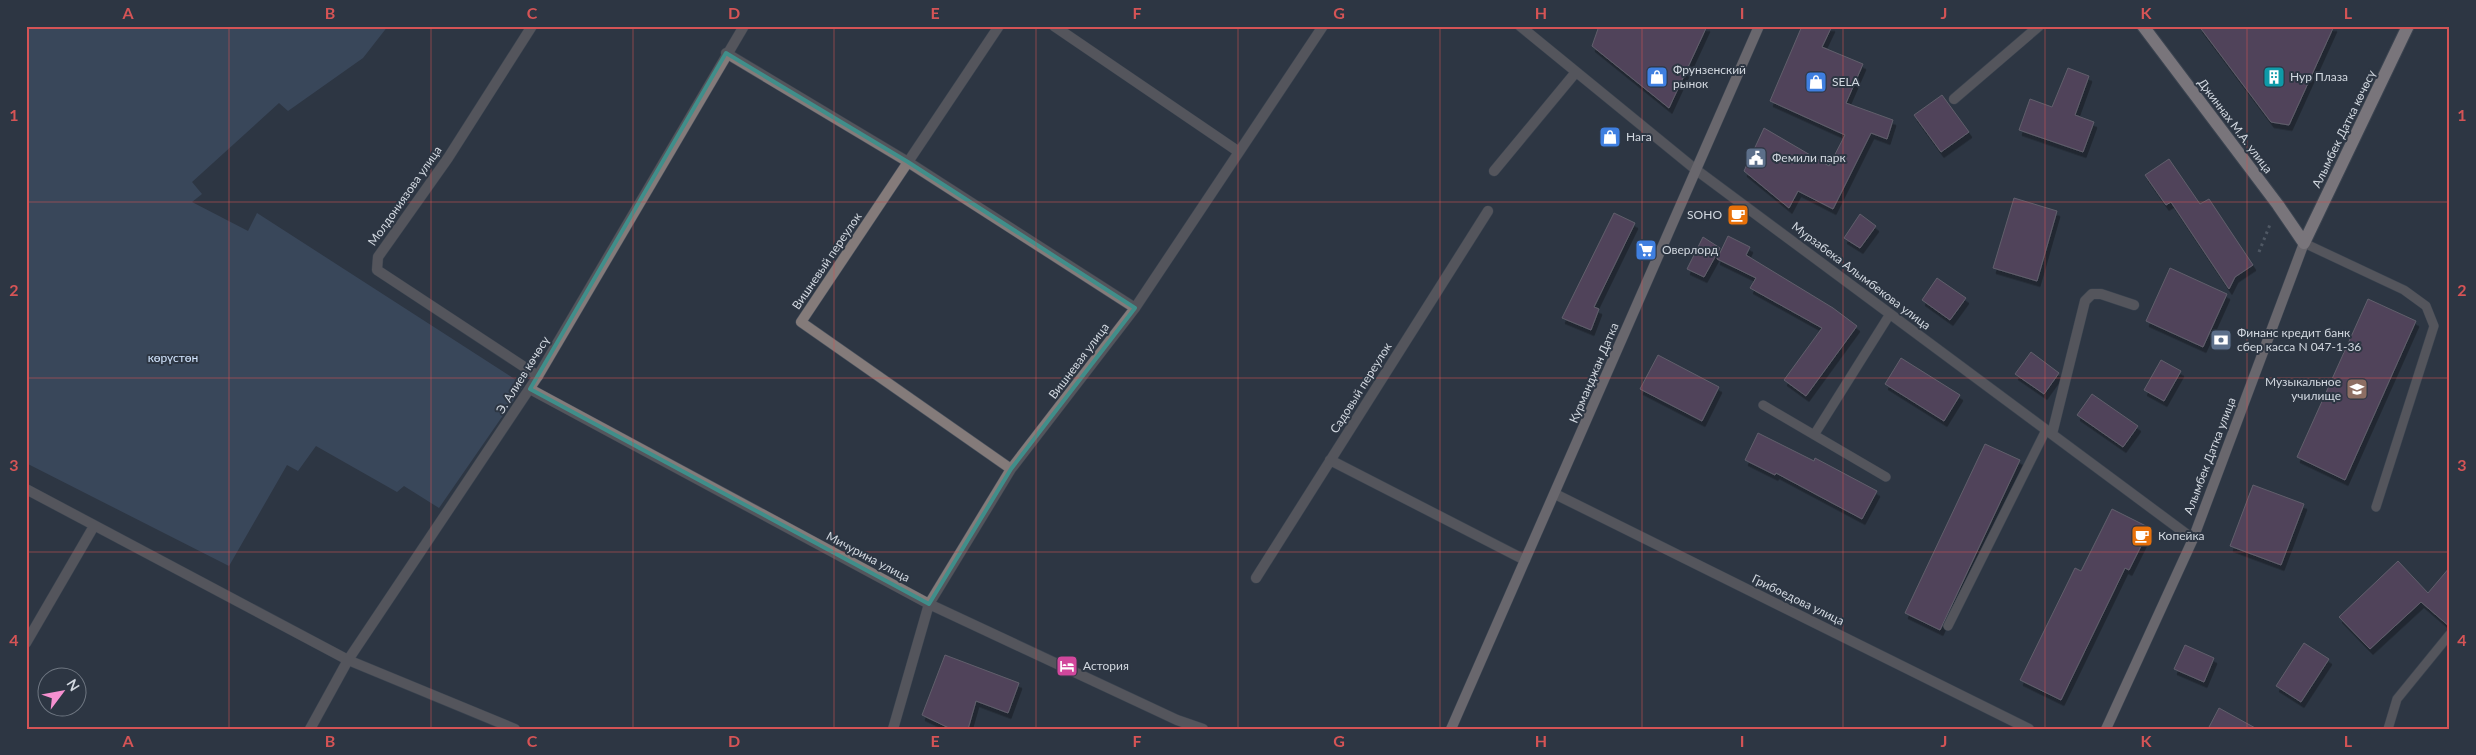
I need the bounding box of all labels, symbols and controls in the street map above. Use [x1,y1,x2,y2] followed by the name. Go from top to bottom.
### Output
[121,3,134,22] text: A
[325,3,335,22] text: B
[527,3,538,22] text: C
[728,3,740,22] text: D
[930,3,940,22] text: E
[1132,3,1142,22] text: F
[1333,3,1345,22] text: G
[1535,3,1547,22] text: H
[1740,3,1744,22] text: I
[1941,3,1947,22] text: J
[2141,3,2153,22] text: K
[2344,3,2353,22] text: L
[1673,62,1746,91] place label: Фрунзенский рынок
[1645,65,1669,89] shop icon: Фрунзенский рынок
[2262,65,2286,89] building icon: Нур Плаза
[2309,67,2379,190] street label: Алымбек Датка көчөсү
[2290,69,2348,84] place label: Нур Плаза
[1804,70,1828,94] shop icon: SELA
[1832,74,1861,89] place label: SELA
[2195,75,2276,176] street label: Джиннах М.А. улица
[9,105,19,124] text: 1
[2457,105,2467,124] text: 1
[1598,125,1622,149] shop icon: Нага
[1626,129,1652,144] place label: Нага
[365,143,445,248] street label: Молдониязова улица
[1744,146,1768,170] public building icon: Фемили парк
[1772,150,1846,165] place label: Фемили парк
[1726,203,1750,227] cafe icon: SOHO
[1687,207,1722,222] place label: SOHO
[789,209,865,312] street label: Вишневый переулок
[1789,218,1934,333] street label: Мурзабека Алымбекова улица
[1634,238,1658,262] supermarket icon: Оверлорд
[1662,242,1719,257] place label: Оверлорд
[9,280,19,299] text: 2
[2457,280,2467,299] text: 2
[1045,320,1112,402] street label: Вишневая улица
[1566,320,1621,425] street label: Курманджан Датка
[2237,325,2361,354] place label: Финанс кредит банк сбер касса N 047-1-36
[2209,328,2233,352] bank icon: Финанс кредит банк сбер касса N 047-1-36
[493,332,553,416] street label: Э. Алиев көчөсү
[1327,339,1395,436] street label: Садовый переулок
[148,350,198,365] park label: көрүстөн
[2265,374,2341,403] place label: Музыкальное училище
[2345,377,2369,401] school or university icon: Музыкальное училище
[2180,395,2239,517] street label: Алымбек Датка улица
[9,455,19,474] text: 3
[2457,455,2467,474] text: 3
[2130,524,2154,548] cafe icon: Копейка
[824,528,913,585] street label: Мичурина улица
[2158,528,2205,543] place label: Копейка
[1750,571,1847,628] street label: Грибоедова улица
[9,630,19,649] text: 4
[2457,630,2467,649] text: 4
[1055,654,1079,678] hotel icon: Астория
[1083,658,1129,673] place label: Астория
[38,668,88,718] north arrow
[63,676,84,694] text: N
[121,731,134,750] text: A
[325,731,335,750] text: B
[527,731,538,750] text: C
[728,731,740,750] text: D
[930,731,940,750] text: E
[1132,731,1142,750] text: F
[1333,731,1345,750] text: G
[1535,731,1547,750] text: H
[1740,731,1744,750] text: I
[1941,731,1947,750] text: J
[2141,731,2153,750] text: K
[2344,731,2353,750] text: L

